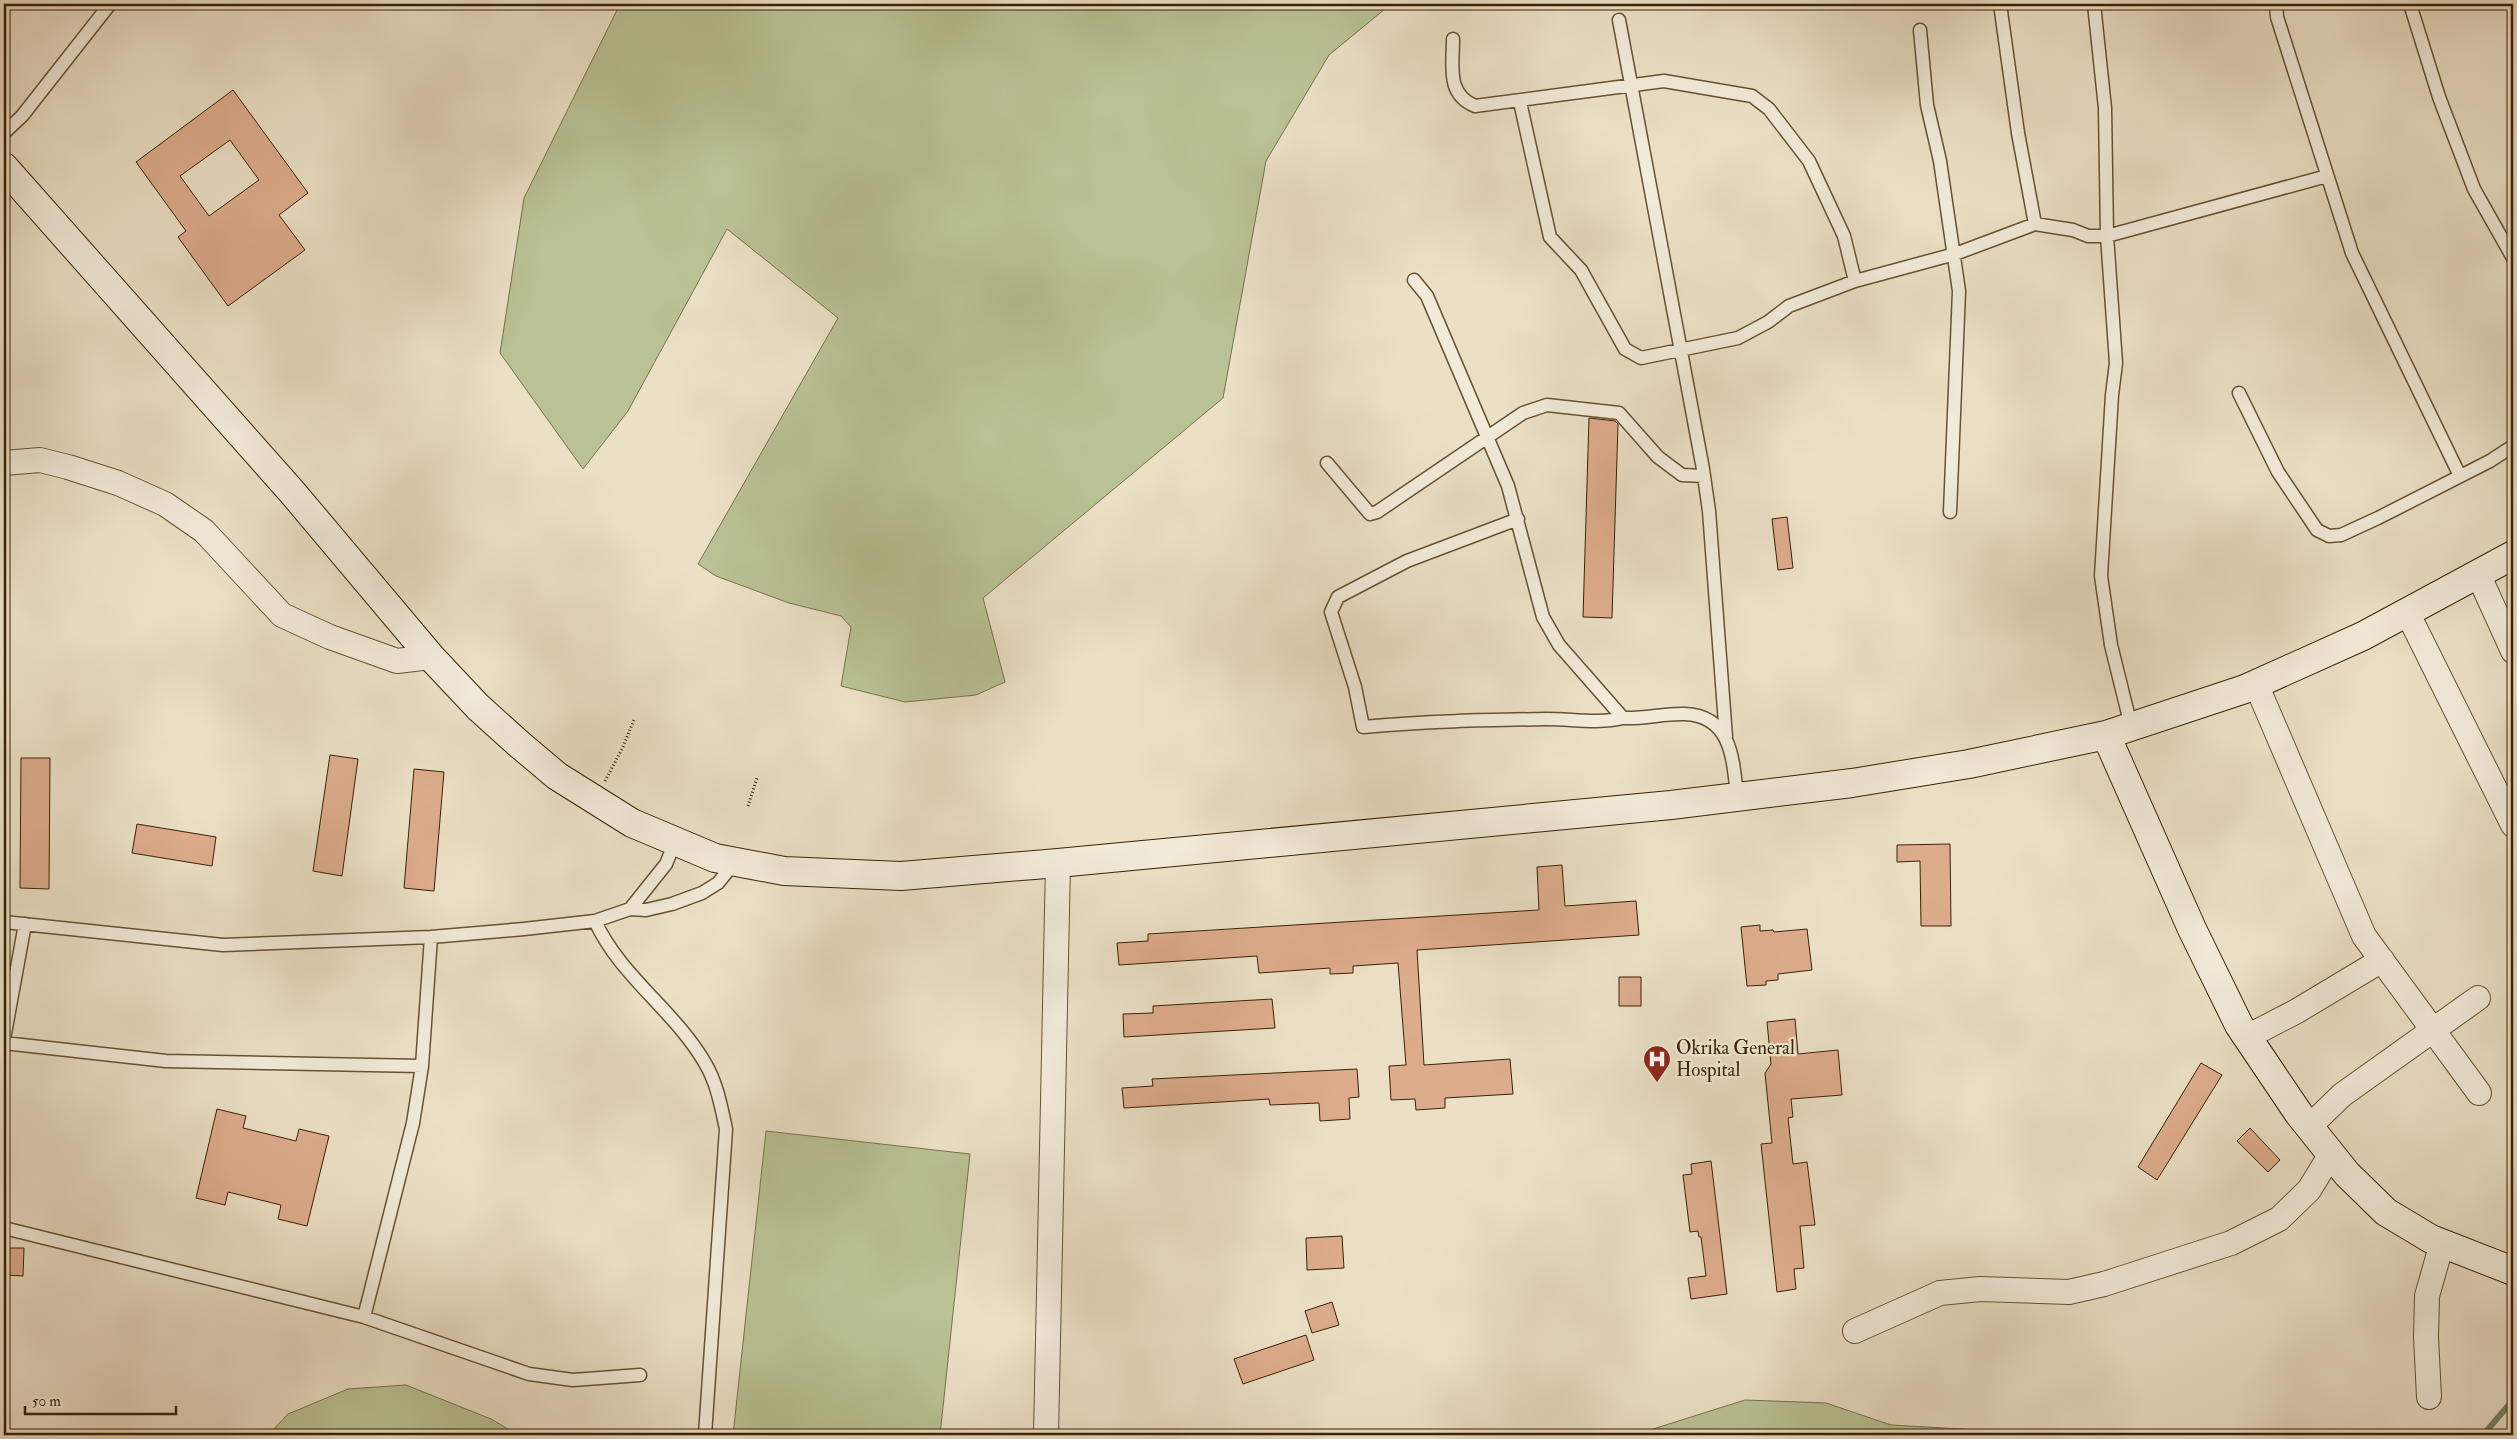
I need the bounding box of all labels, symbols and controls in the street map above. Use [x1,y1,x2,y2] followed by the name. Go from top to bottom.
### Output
[1676,1036,1795,1083] place label: Okrika General Hospital
[1642,1044,1672,1083] hospital icon: Okrika General Hospital
[25,1384,176,1416] scale bar
[32,1392,61,1411] text: 50 m

